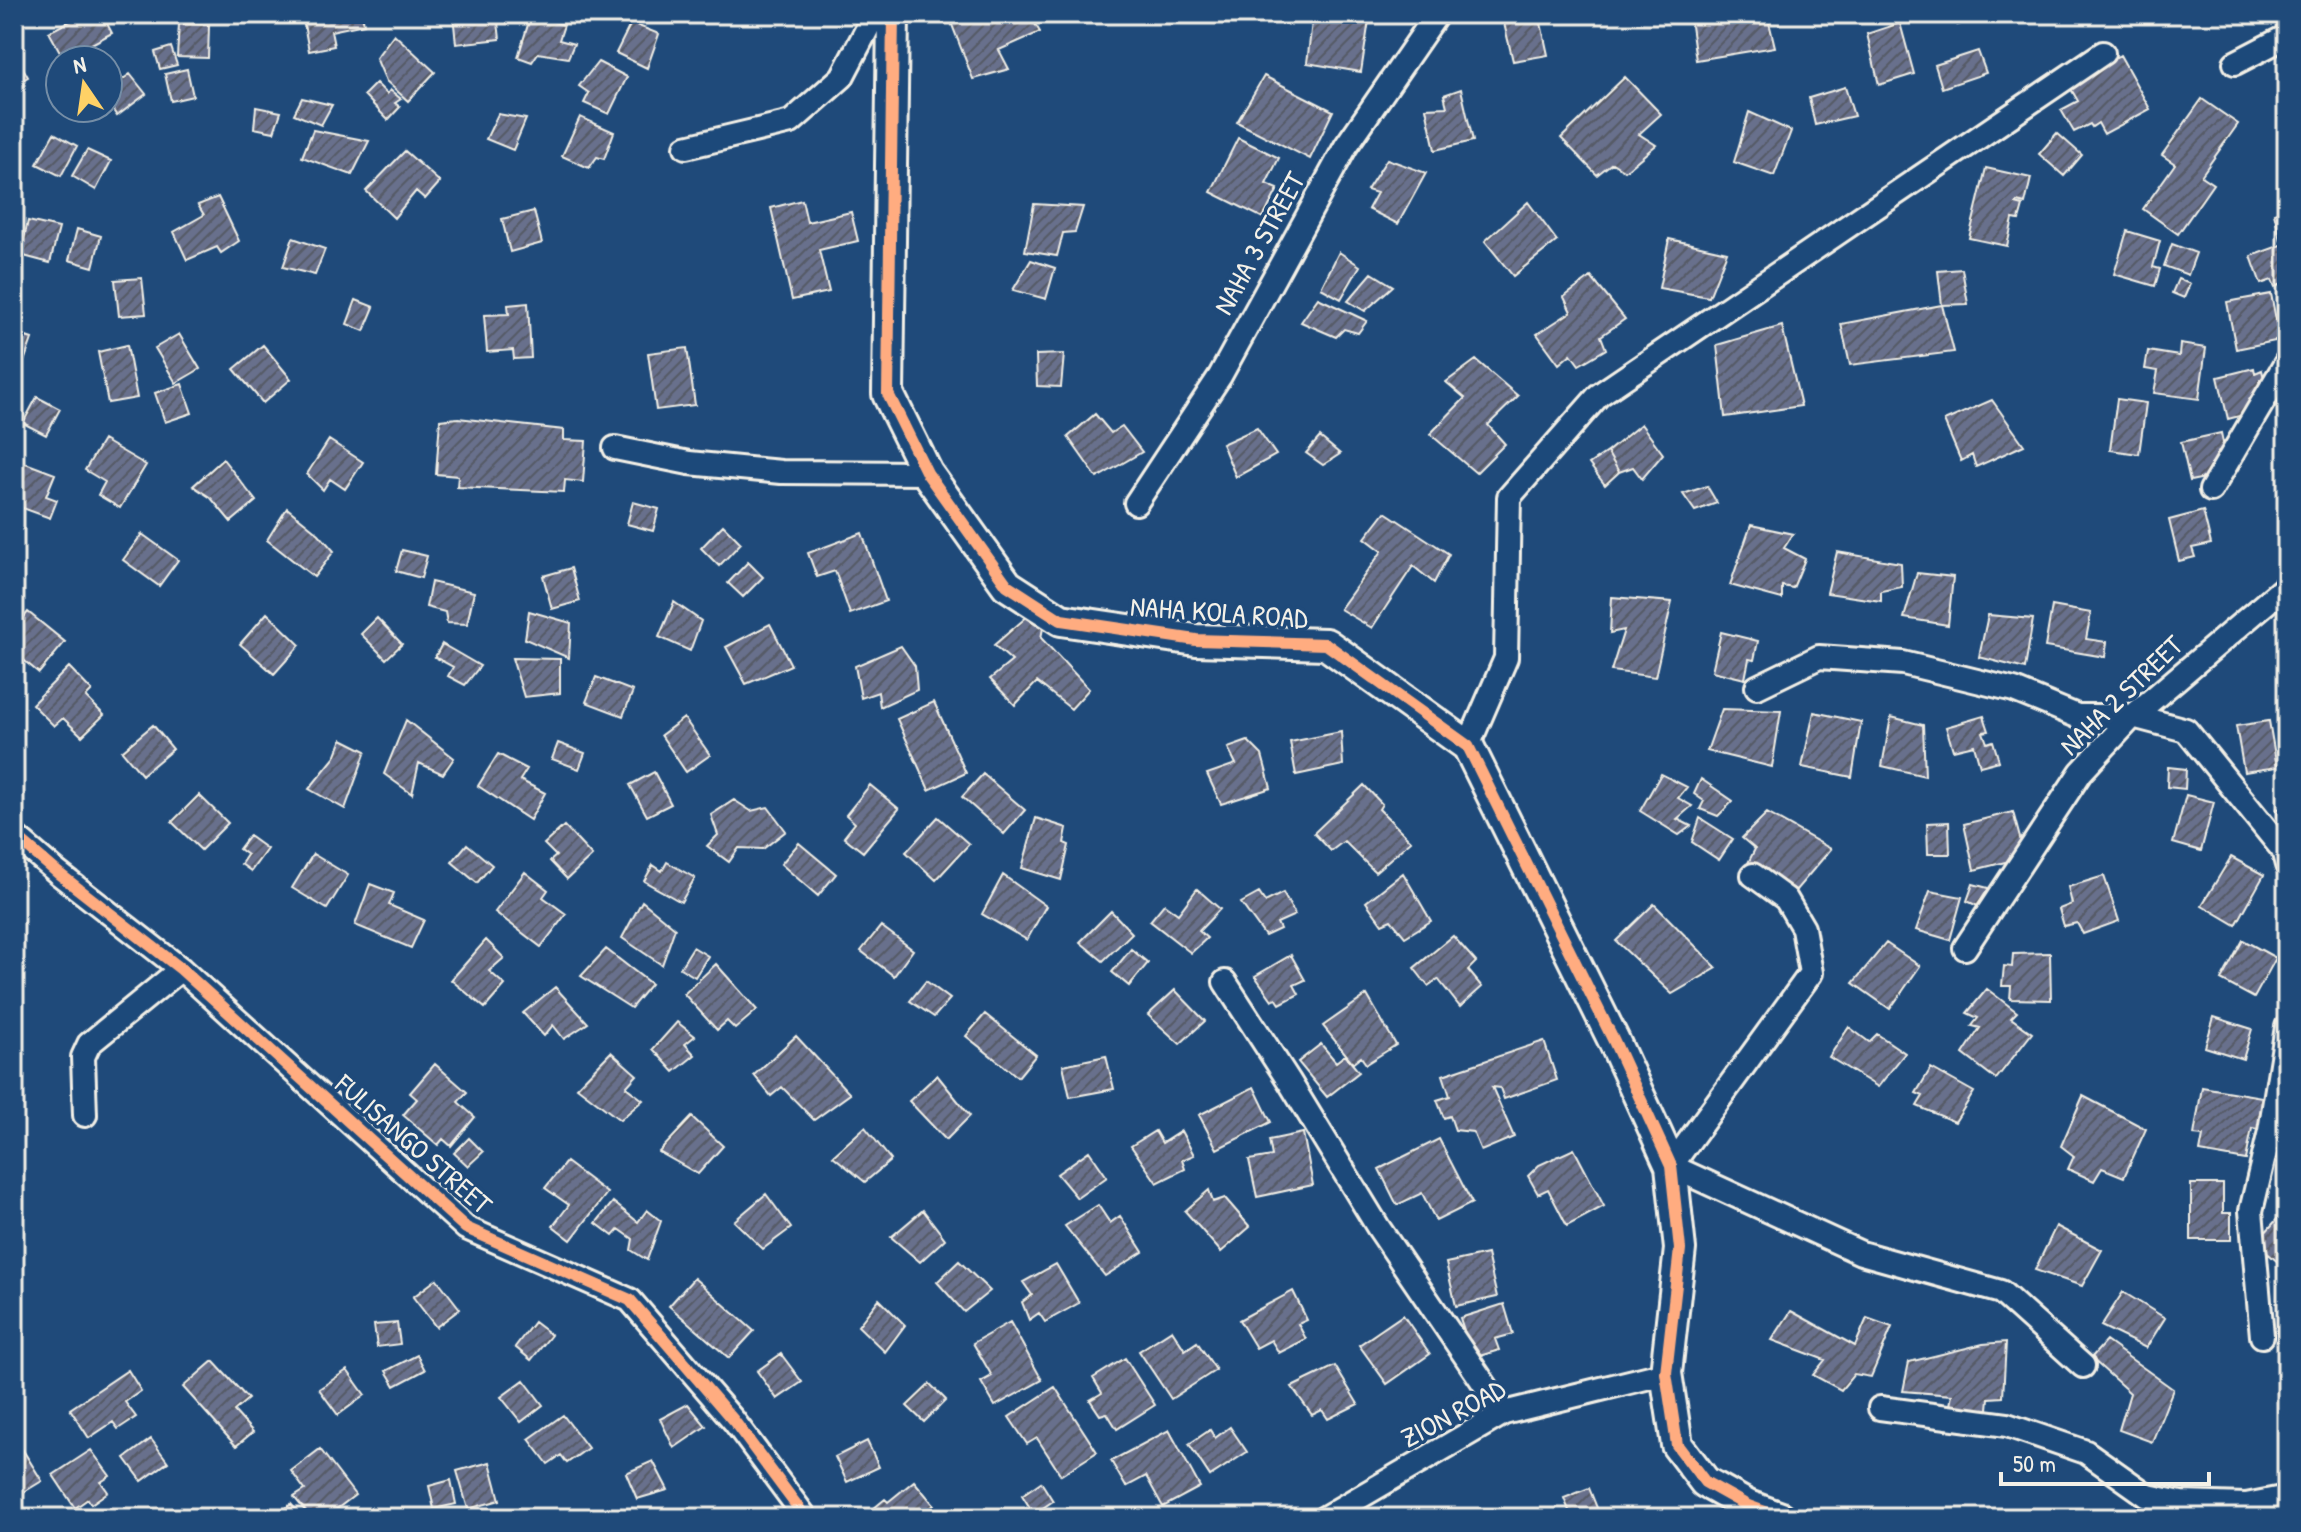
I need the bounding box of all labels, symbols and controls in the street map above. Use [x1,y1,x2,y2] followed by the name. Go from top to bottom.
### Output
[44,44,124,124] north arrow
[70,49,89,80] text: N
[1204,164,1314,321] street label: NAHA 3 STREET
[1129,587,1310,637] street label: NAHA KOLA ROAD
[2051,626,2192,763] street label: NAHA 2 STREET
[327,1065,501,1223] street label: FULISANGO STREET
[1394,1369,1512,1456] street label: ZION ROAD
[2001,1436,2209,1486] scale bar
[2013,1447,2056,1479] text: 50 m

